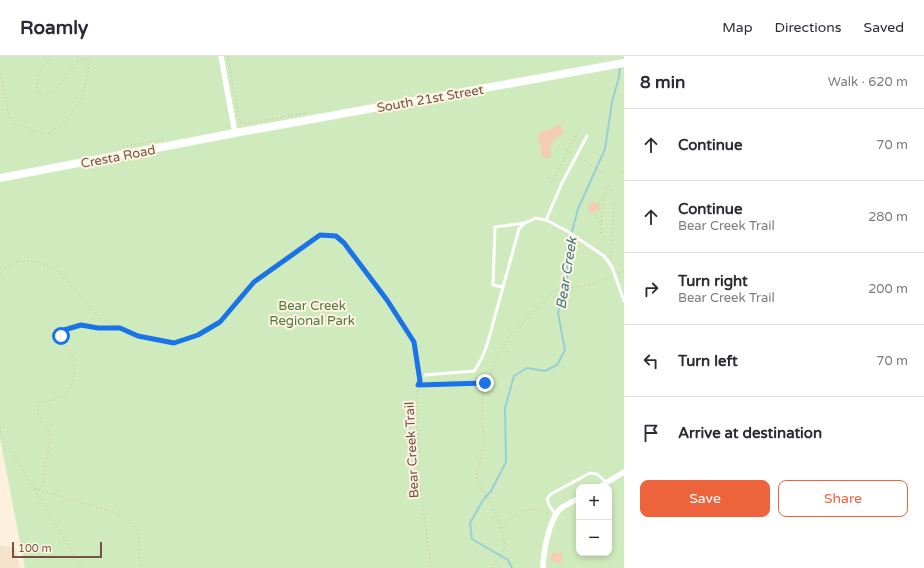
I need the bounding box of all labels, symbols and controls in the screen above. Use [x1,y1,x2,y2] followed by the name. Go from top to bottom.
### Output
[20,17,88,39] text: Roamly
[722,19,753,36] text: Map
[775,19,842,36] text: Directions
[864,19,904,36] text: Saved
[640,72,685,93] text: 8 min
[828,74,908,90] text: Walk · 620 m
[376,82,485,116] street label: South 21st Street
[640,134,662,156] icon: ahead
[678,136,742,154] text: Continue
[876,137,908,153] text: 70 m
[80,142,157,172] street label: Cresta Road
[678,200,742,218] text: Continue
[640,206,662,228] icon: ahead
[868,209,908,225] text: 280 m
[678,218,775,234] text: Bear Creek Trail
[552,235,581,310] water label: Bear Creek
[678,272,748,290] text: Turn right
[640,278,662,300] icon: right
[868,281,908,297] text: 200 m
[678,290,775,306] text: Bear Creek Trail
[269,298,355,329] park label: Bear Creek Regional Park
[52,327,70,345] route start
[640,350,662,372] icon: left
[678,352,738,370] text: Turn left
[876,353,908,369] text: 70 m
[476,374,494,392] route end
[401,401,423,499] street label: Bear Creek Trail
[640,422,662,444] icon: arrive
[678,424,822,442] text: Arrive at destination
[640,480,770,517] button: Save
[778,480,908,517] button: Share
[576,484,612,556] map controls
[576,484,612,520] button: +
[576,520,612,556] button: −
[12,540,102,559] scale bar
[18,542,52,555] text: 100 m

